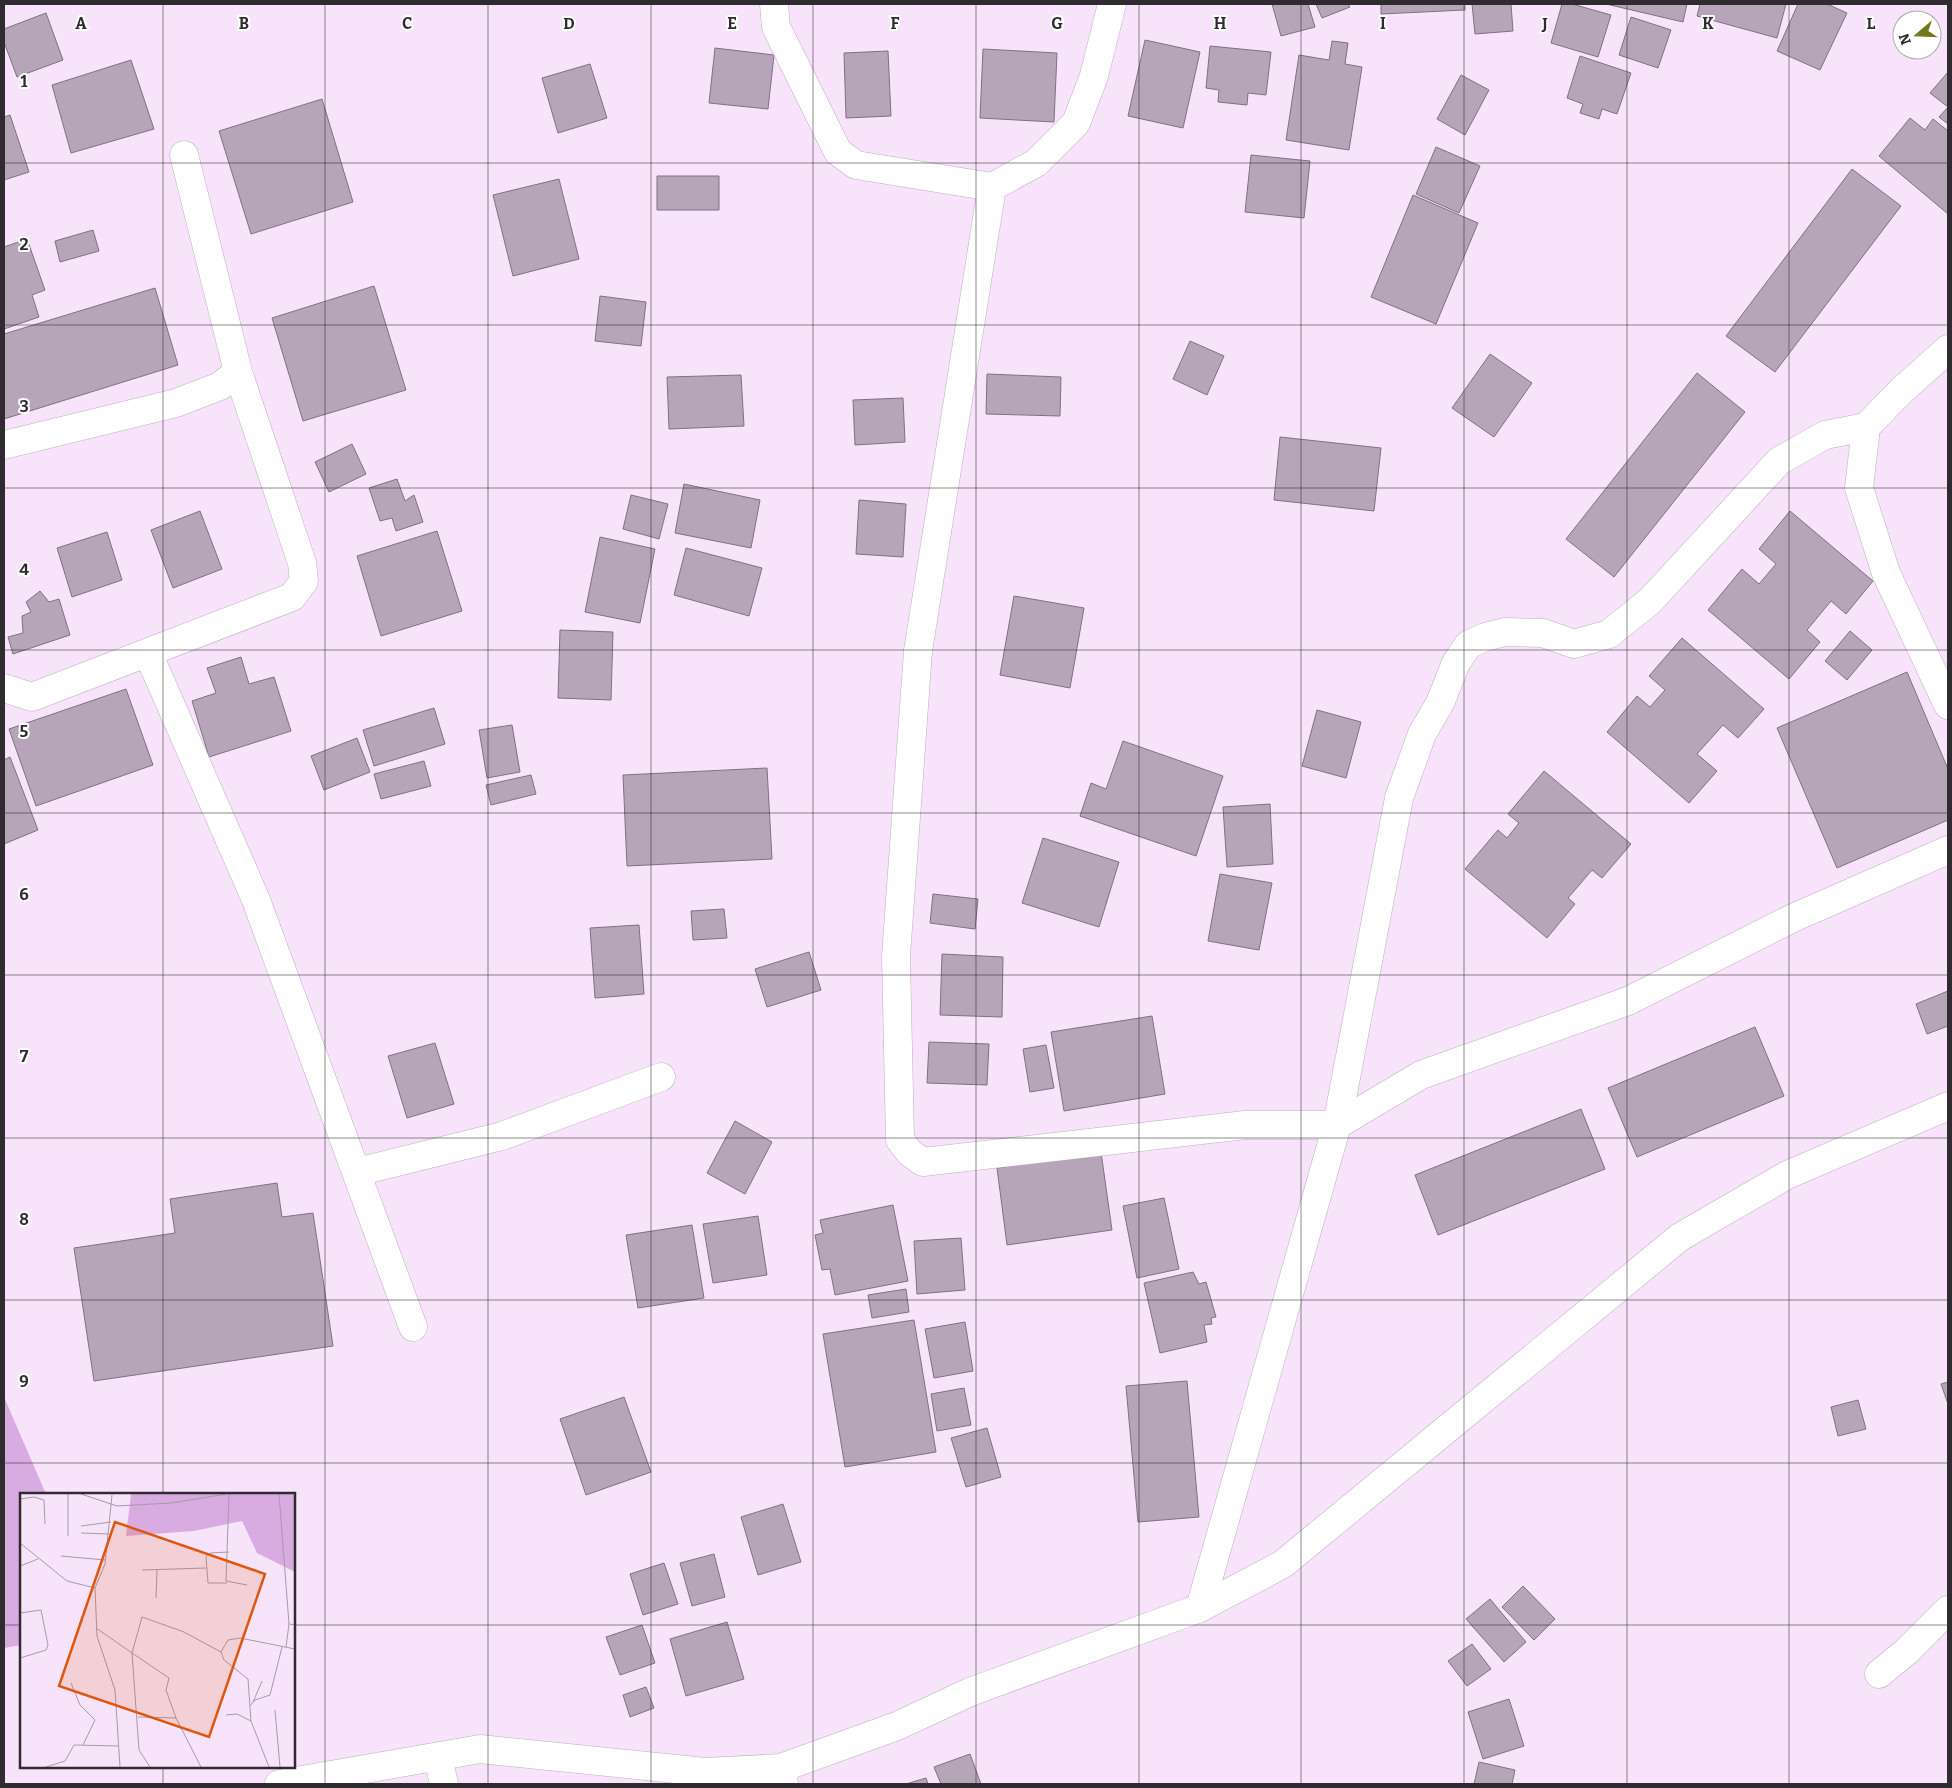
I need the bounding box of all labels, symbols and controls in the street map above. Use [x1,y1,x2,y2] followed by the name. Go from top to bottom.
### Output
[1892,10,1942,60] north arrow
[75,14,87,33] text: A
[239,14,249,33] text: B
[402,14,412,33] text: C
[563,14,575,33] text: D
[727,14,737,33] text: E
[891,14,900,33] text: F
[1051,14,1063,33] text: G
[1214,14,1227,33] text: H
[1380,14,1386,33] text: I
[1541,14,1548,33] text: J
[1702,14,1714,33] text: K
[1867,14,1876,33] text: L
[1895,31,1915,47] text: N
[21,72,28,91] text: 1
[19,235,29,254] text: 2
[19,397,29,416] text: 3
[19,560,29,579] text: 4
[20,722,29,741] text: 5
[19,885,29,904] text: 6
[20,1047,29,1066] text: 7
[19,1210,29,1229] text: 8
[19,1372,29,1391] text: 9
[20,1493,295,1768] inset map

